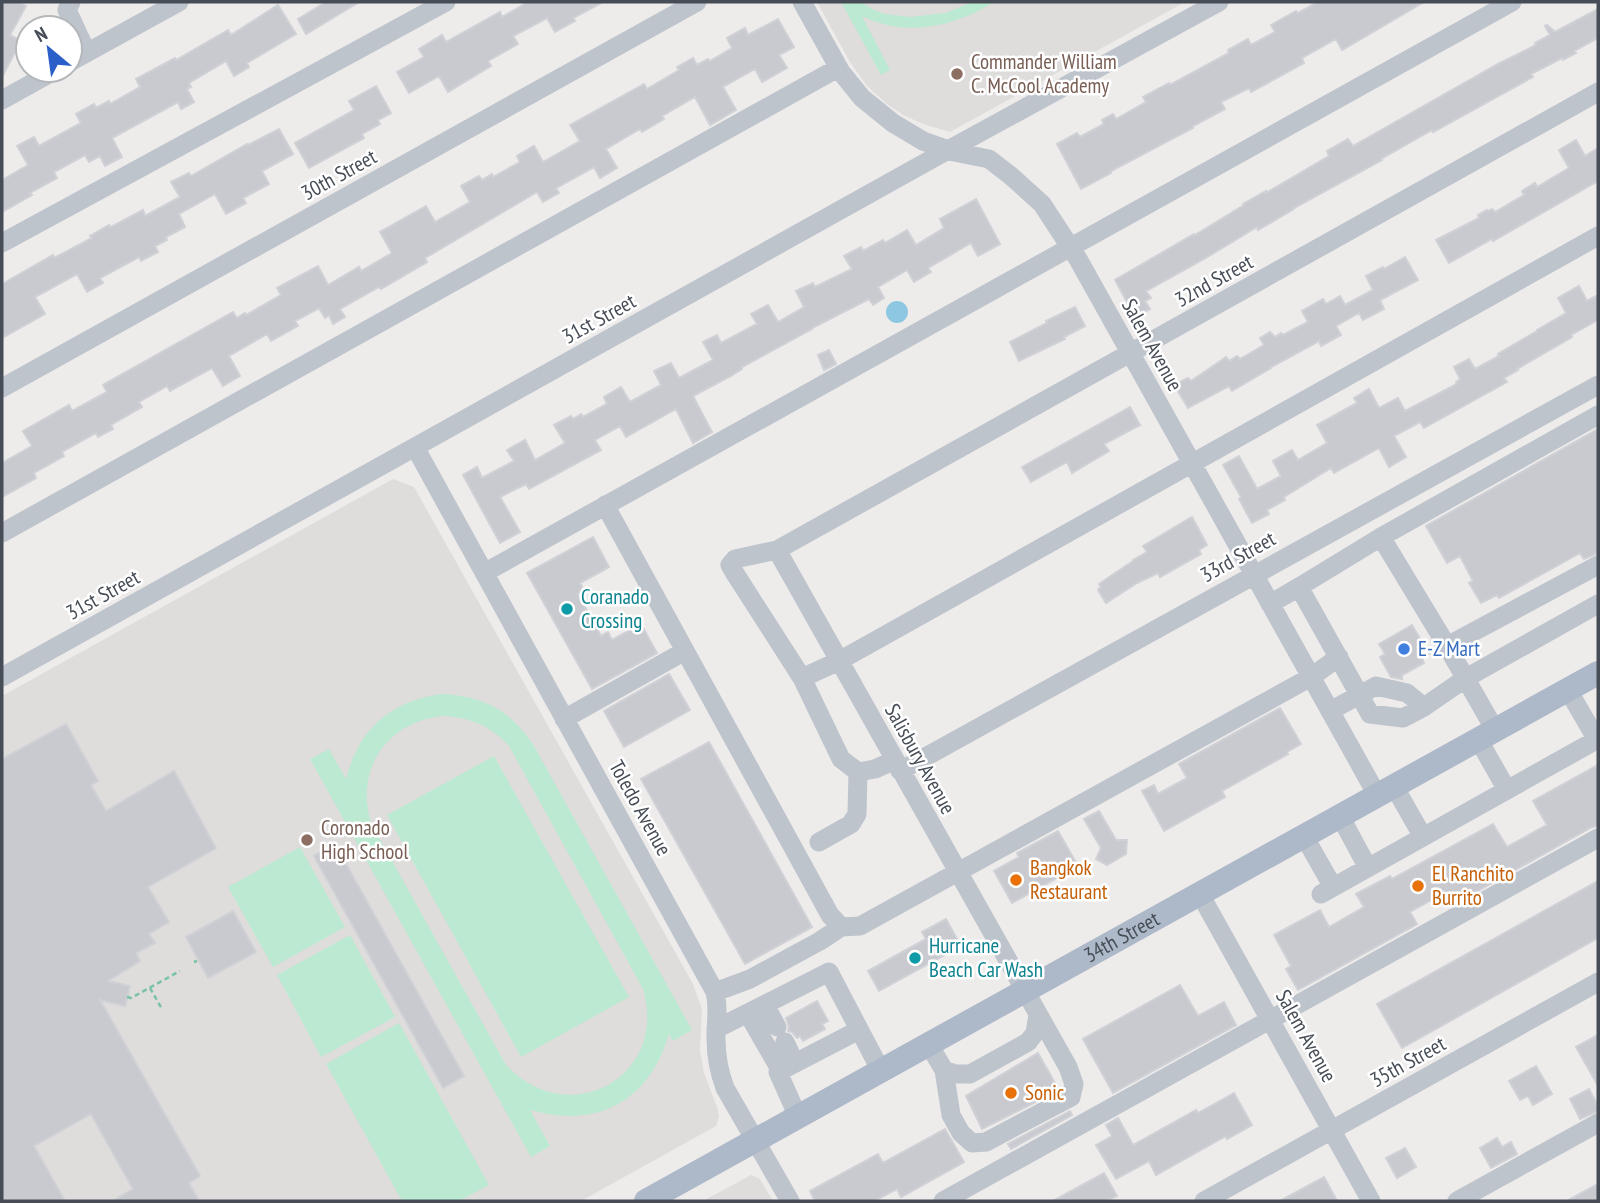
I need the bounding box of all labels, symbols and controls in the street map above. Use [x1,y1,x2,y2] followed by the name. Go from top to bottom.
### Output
[14,14,84,84] north arrow
[30,21,51,47] text: N
[971,48,1117,99] place label: Commander William C. McCool Academy
[949,66,965,82] marker: Commander William C. McCool Academy
[296,143,381,206] street label: 30th Street
[1170,248,1258,313] street label: 32nd Street
[557,287,640,350] street label: 31st Street
[1116,294,1189,396] street label: Salem Avenue
[1195,525,1280,588] street label: 33rd Street
[61,563,144,626] street label: 31st Street
[581,583,649,634] place label: Coranado Crossing
[559,601,575,617] marker: Coranado Crossing
[1418,635,1480,662] place label: E-Z Mart
[1396,641,1412,657] marker: E-Z Mart
[879,699,962,819] street label: Salisbury Avenue
[603,755,678,860] street label: Toledo Avenue
[321,814,408,865] place label: Coronado High School
[299,832,315,848] marker: Coronado High School
[1030,854,1108,905] place label: Bangkok Restaurant
[1432,860,1514,911] place label: El Ranchito Burrito
[1008,872,1024,888] marker: Bangkok Restaurant
[1410,878,1426,894] marker: El Ranchito Burrito
[1079,905,1164,968] street label: 34th Street
[929,932,1043,983] place label: Hurricane Beach Car Wash
[907,950,923,966] marker: Hurricane Beach Car Wash
[1270,985,1343,1087] street label: Salem Avenue
[1365,1030,1450,1093] street label: 35th Street
[1025,1079,1065,1106] place label: Sonic
[1003,1085,1019,1101] marker: Sonic

